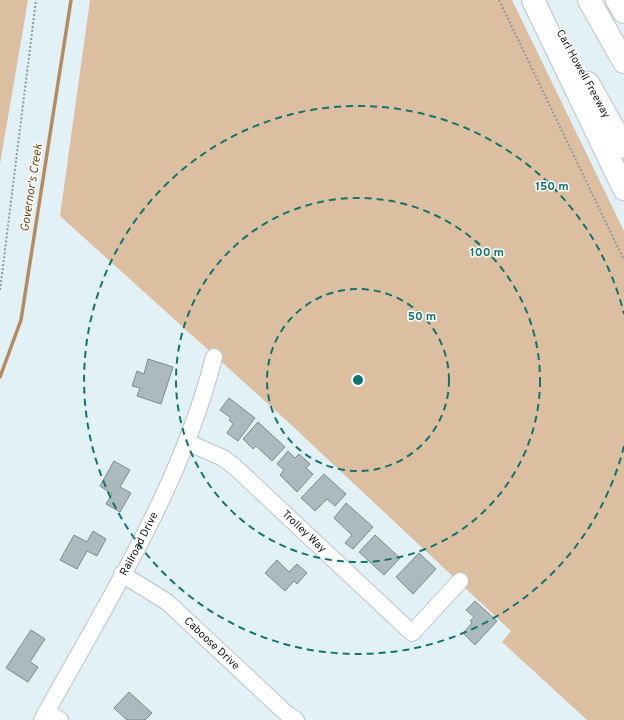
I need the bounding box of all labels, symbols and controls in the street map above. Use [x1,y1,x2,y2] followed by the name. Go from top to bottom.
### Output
[553,27,613,121] street label: Carl Howell Freeway
[17,142,47,233] water label: Governor's Creek
[535,179,569,195] text: 150 m
[470,245,504,261] text: 100 m
[408,309,436,325] text: 50 m
[351,373,365,387] centre of rings
[279,508,329,556] street label: Trolley Way
[117,510,161,578] street label: Railroad Drive
[181,614,242,673] street label: Caboose Drive

